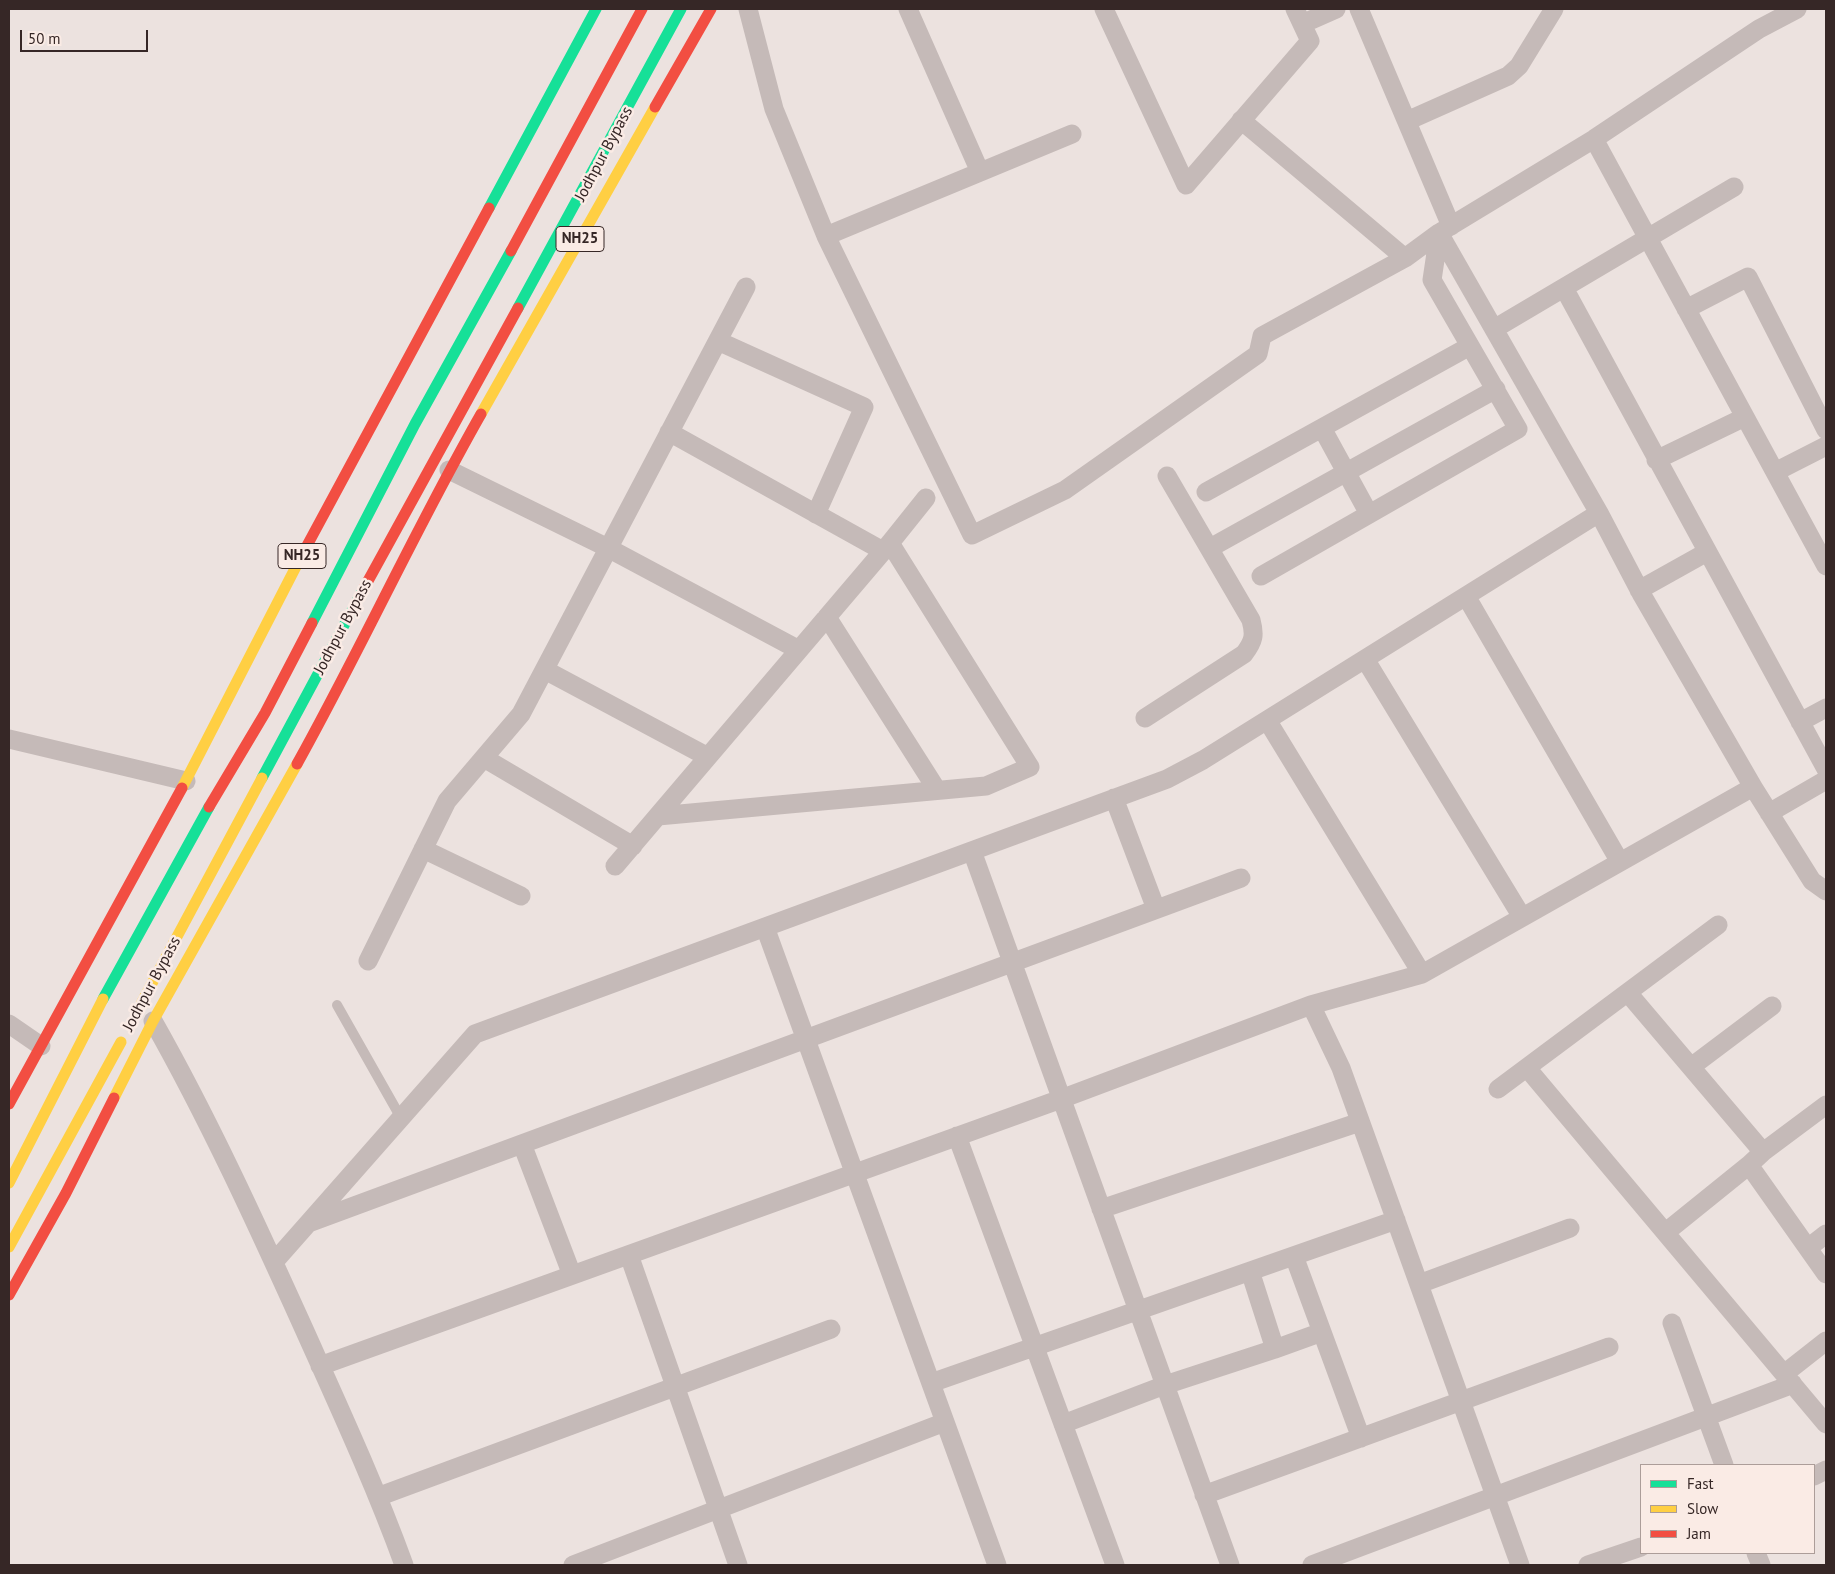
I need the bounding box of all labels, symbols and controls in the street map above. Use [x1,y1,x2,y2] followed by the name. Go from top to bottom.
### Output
[22,20,150,52] scale bar
[28,29,61,48] text: 50 m
[571,103,637,205] street label: Jodhpur Bypass
[556,226,604,252] road number: NH25
[278,544,326,568] road number: NH25
[310,576,376,678] street label: Jodhpur Bypass
[119,933,185,1035] street label: Jodhpur Bypass
[1640,1464,1815,1554] legend
[1687,1474,1714,1493] text: Fast
[1687,1499,1718,1518] text: Slow
[1687,1524,1711,1543] text: Jam

